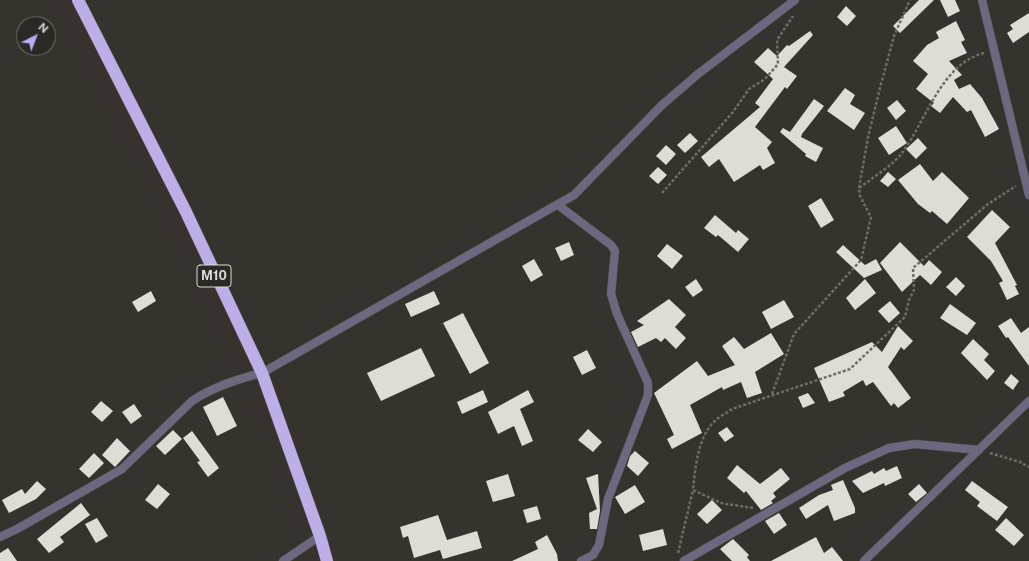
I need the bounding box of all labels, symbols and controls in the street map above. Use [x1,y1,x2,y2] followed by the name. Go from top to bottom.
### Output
[16,16,56,56] north arrow
[36,20,51,35] text: N
[197,265,231,287] road number: M10

